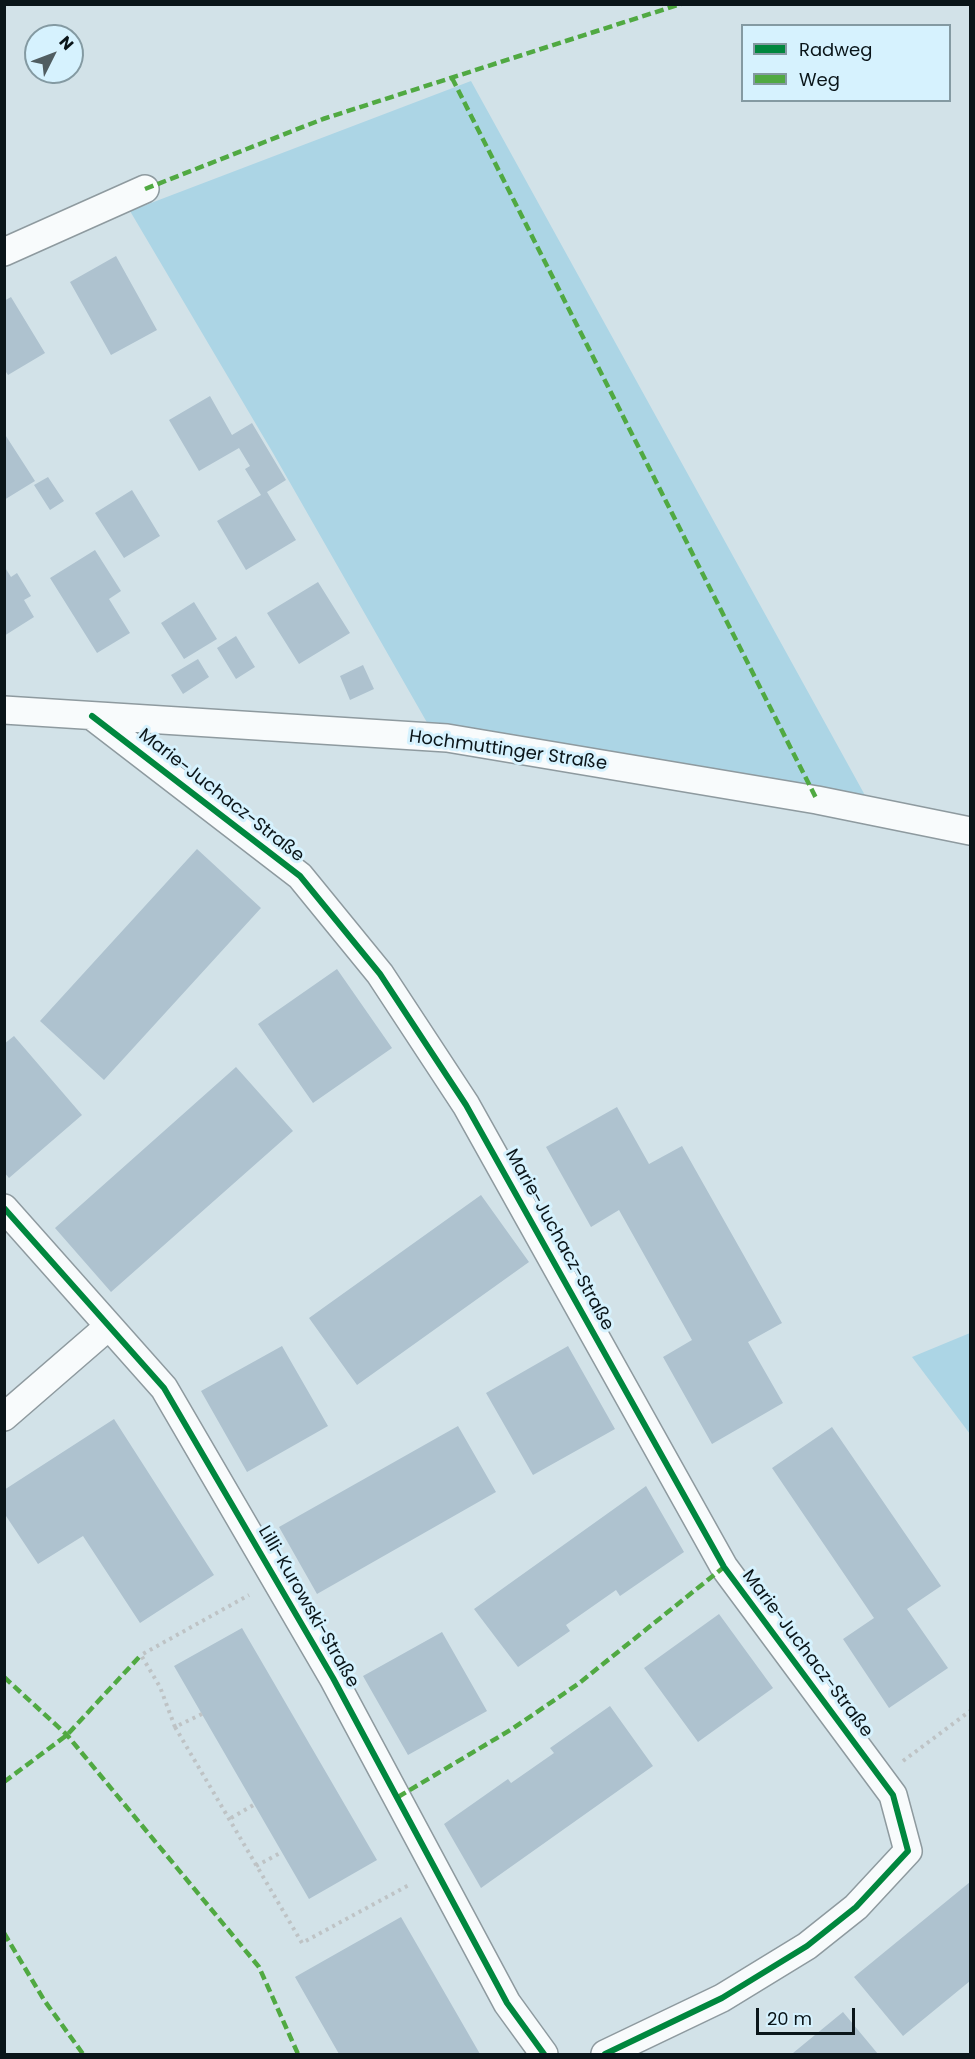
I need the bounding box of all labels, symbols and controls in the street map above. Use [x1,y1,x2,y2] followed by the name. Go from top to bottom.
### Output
[24,24,84,84] north arrow
[741,24,951,102] legend
[54,31,79,55] text: N
[799,37,872,62] text: Radweg
[799,67,840,92] text: Weg
[134,725,308,867] street label: Marie-Juchacz-Straße
[408,726,608,776] street label: Hochmuttinger Straße
[500,1146,618,1334] street label: Marie-Juchacz-Straße
[253,1522,363,1692] street label: Lilli-Kurowski-Straße
[737,1566,877,1742] street label: Marie-Juchacz-Straße
[759,1996,858,2034] scale bar
[767,2006,812,2031] text: 20 m

